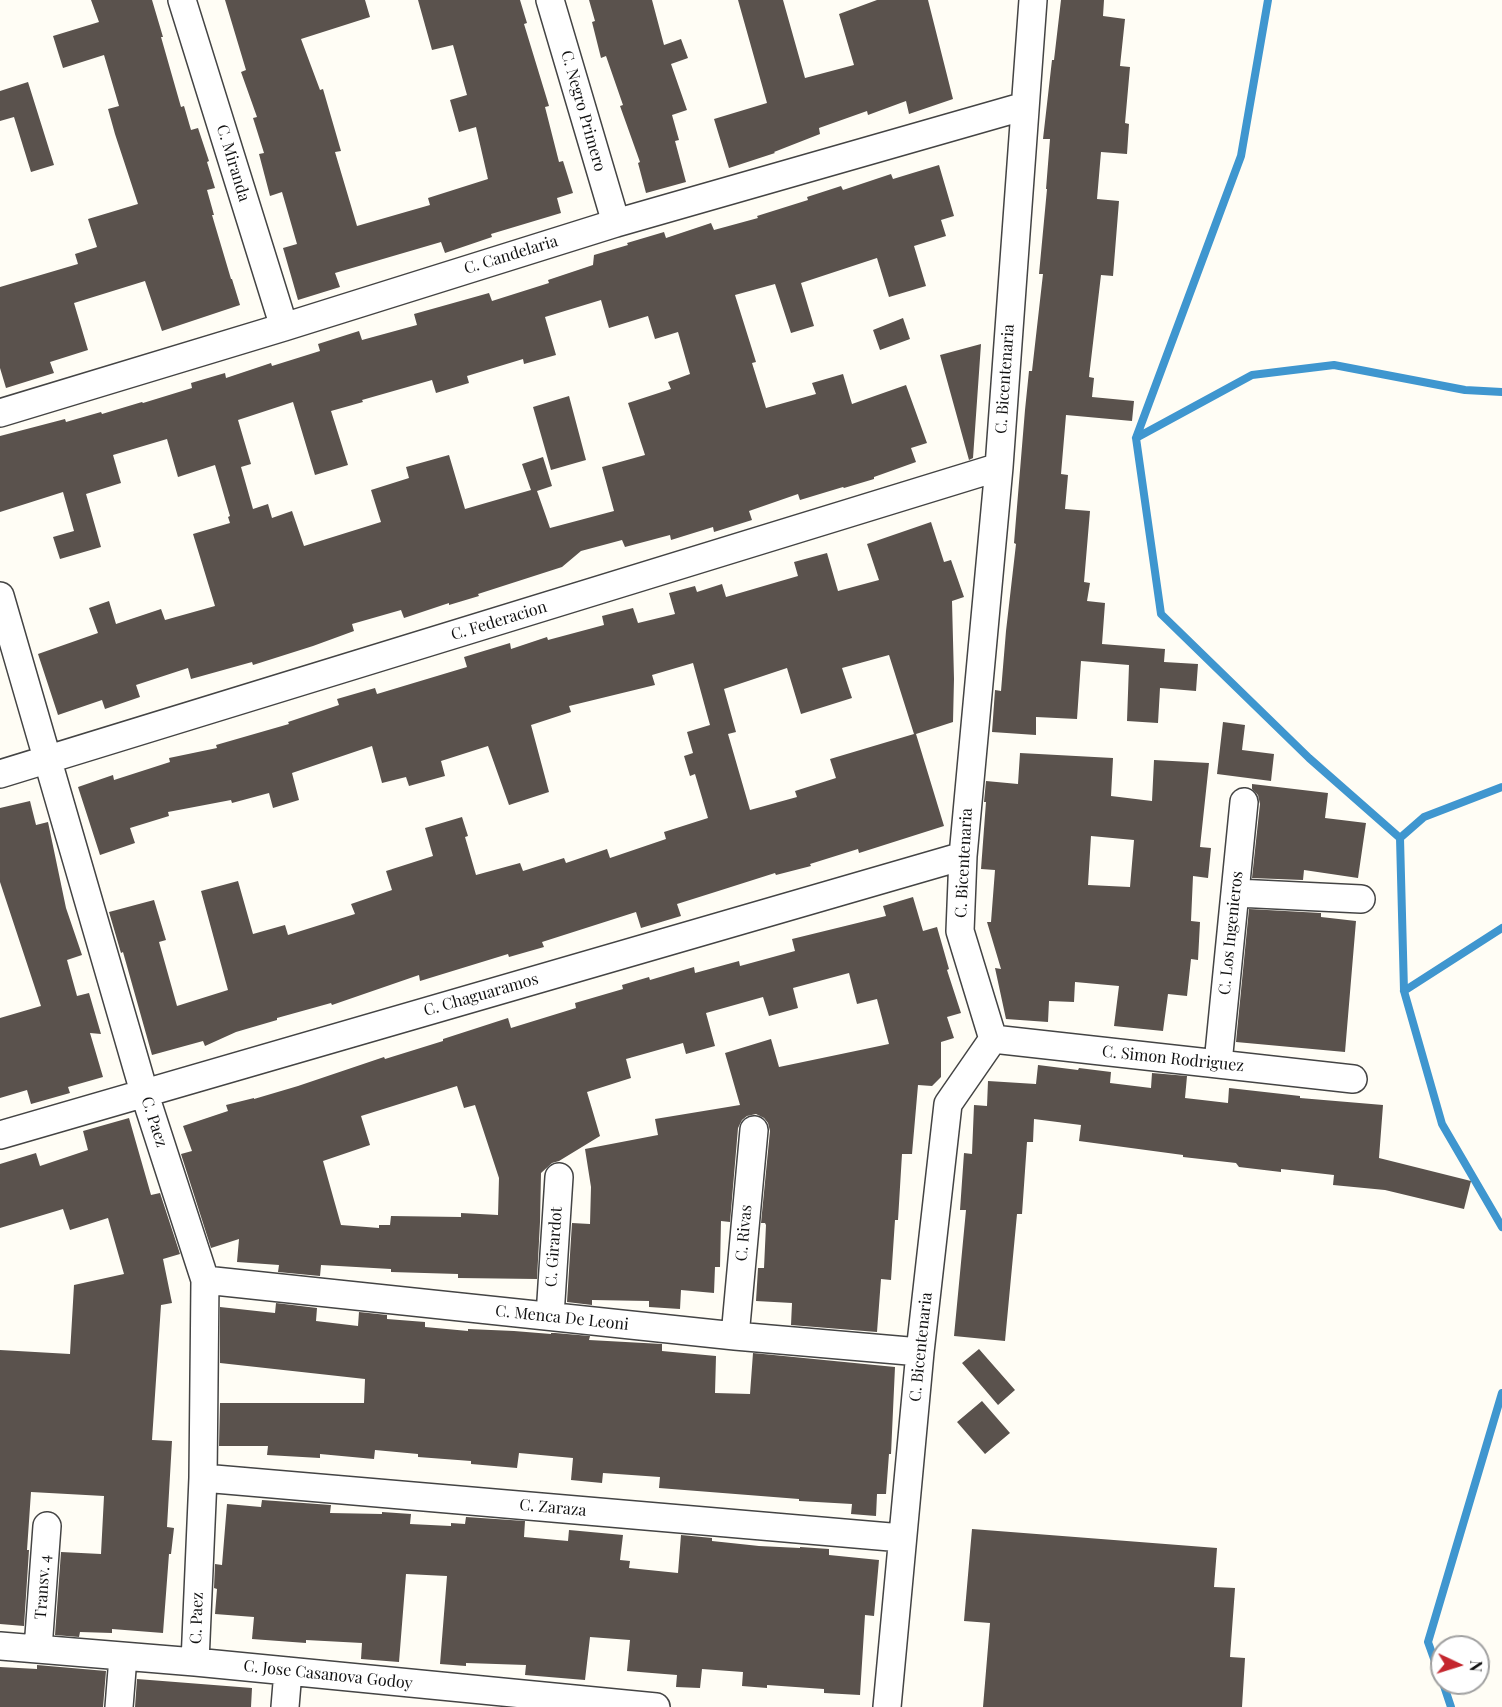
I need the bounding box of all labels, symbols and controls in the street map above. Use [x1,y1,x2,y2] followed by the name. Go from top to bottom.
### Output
[557,48,609,174] street label: C. Negro Primero
[212,122,254,204] street label: C. Miranda
[462,232,560,278] street label: C. Candelaria
[992,323,1018,435] street label: C. Bicentenaria
[449,597,549,645] street label: C. Federacion
[952,808,976,918] street label: C. Bicentenaria
[1215,870,1247,996] street label: C. Los Ingenieros
[421,969,541,1021] street label: C. Chaguaramos
[1101,1042,1245,1076] street label: C. Simon Rodriguez
[137,1094,171,1150] street label: C. Paez
[732,1204,756,1262] street label: C. Rivas
[542,1206,566,1288] street label: C. Girardot
[906,1291,936,1403] street label: C. Bicentenaria
[494,1301,630,1335] street label: C. Menca De Leoni
[519,1496,587,1520] street label: C. Zaraza
[31,1554,55,1620] street label: Transv. 4
[186,1592,208,1644] street label: C. Paez
[1430,1635,1490,1695] north arrow
[242,1657,414,1693] street label: C. Jose Casanova Godoy
[1466,1660,1487,1673] text: N

